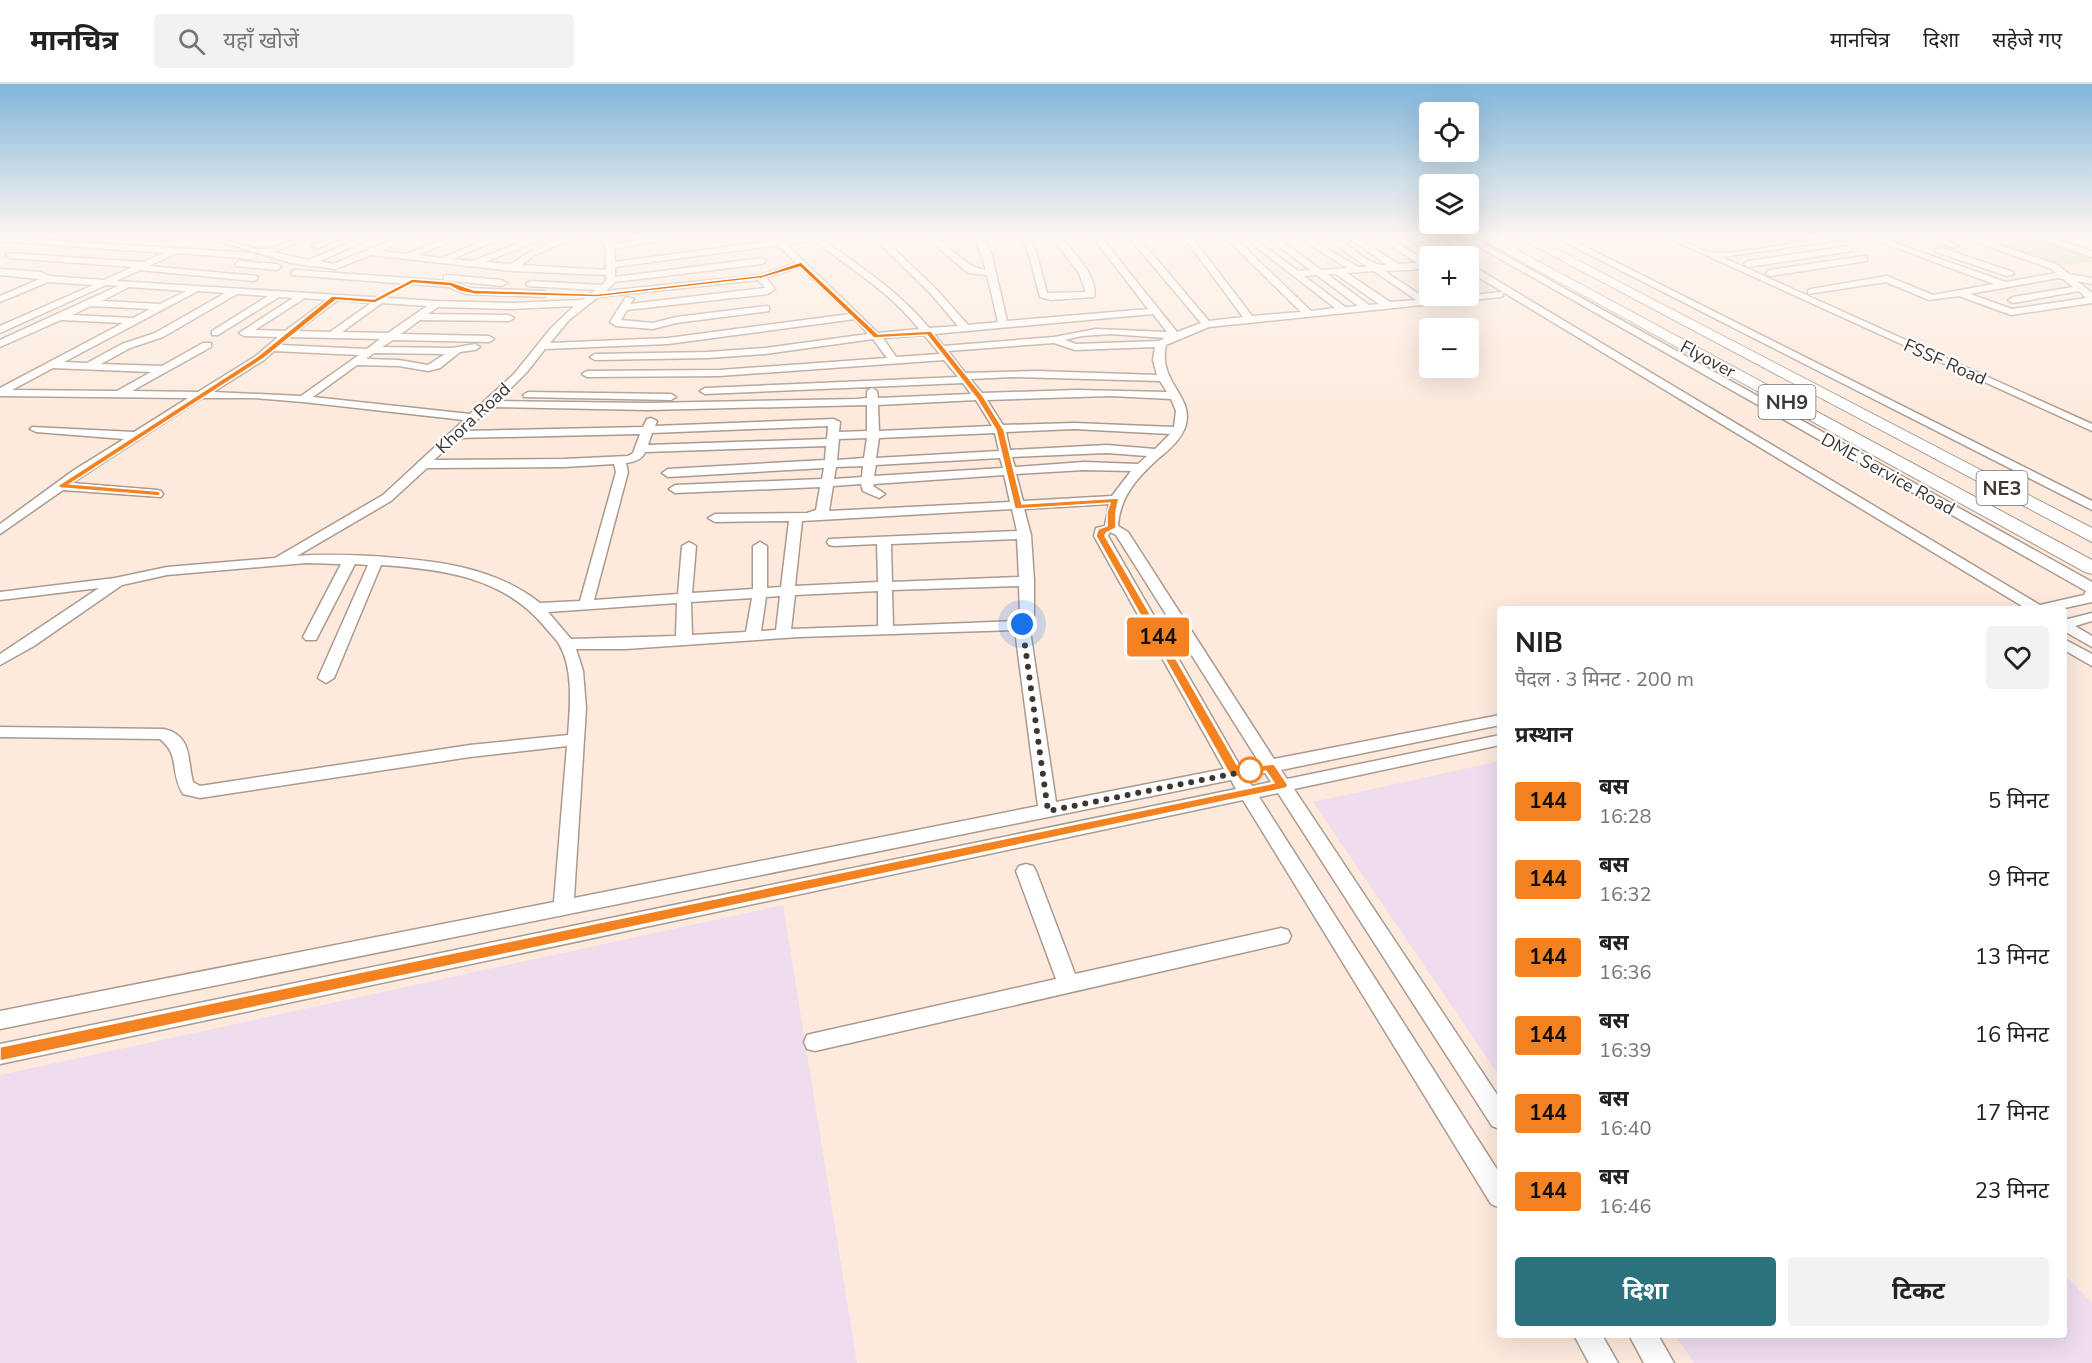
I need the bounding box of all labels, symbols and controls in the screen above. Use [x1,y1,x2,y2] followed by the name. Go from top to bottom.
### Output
[154,14,574,68] search box
[30,22,118,60] text: मानचित्र
[175,25,208,58] icon: search
[223,26,299,56] text: यहाँ खोजें
[1830,26,1890,54] text: मानचित्र
[1923,26,1959,54] text: दिशा
[1992,26,2062,54] text: सहेजे गए
[1419,102,1479,378] map controls
[1419,102,1479,162] button: locate
[1419,174,1479,234] button: layers
[1419,246,1479,306] button: +
[1419,318,1479,378] button: −
[1900,333,1990,391] street label: FSSF Road
[1676,335,1740,384] street label: Flyover
[430,377,516,459] street label: Khora Road
[1758,385,1816,419] road number: NH9
[1817,427,1959,521] street label: DME Service Road
[1976,471,2028,505] road number: NE3
[1007,609,1037,639] your location
[1124,618,1192,656] line badge: 144
[1139,623,1177,651] text: 144
[1515,624,1563,662] text: NIB
[1986,626,2049,689] button: heart
[1515,666,1694,693] text: पैदल · 3 मिनट · 200 m
[1515,720,1573,750] text: प्रस्थान
[1237,757,1263,783] unlabelled marker
[1599,772,1629,802] text: बस
[1988,786,2049,816] text: 5 मिनट
[1529,787,1567,815] text: 144
[1599,803,1652,830] text: 16:28
[1599,850,1629,880] text: बस
[1988,864,2049,894] text: 9 मिनट
[1529,865,1567,893] text: 144
[1599,881,1652,908] text: 16:32
[1599,928,1629,958] text: बस
[1975,942,2049,972] text: 13 मिनट
[1529,943,1567,971] text: 144
[1599,959,1652,986] text: 16:36
[1599,1006,1629,1036] text: बस
[1975,1020,2049,1050] text: 16 मिनट
[1529,1021,1567,1049] text: 144
[1599,1037,1652,1064] text: 16:39
[1599,1084,1629,1114] text: बस
[1975,1098,2049,1128] text: 17 मिनट
[1529,1099,1567,1127] text: 144
[1599,1115,1652,1142] text: 16:40
[1599,1162,1629,1192] text: बस
[1975,1176,2049,1206] text: 23 मिनट
[1529,1177,1567,1205] text: 144
[1599,1193,1652,1220] text: 16:46
[1515,1257,1776,1326] button: दिशा
[1788,1257,2049,1326] button: टिकट

